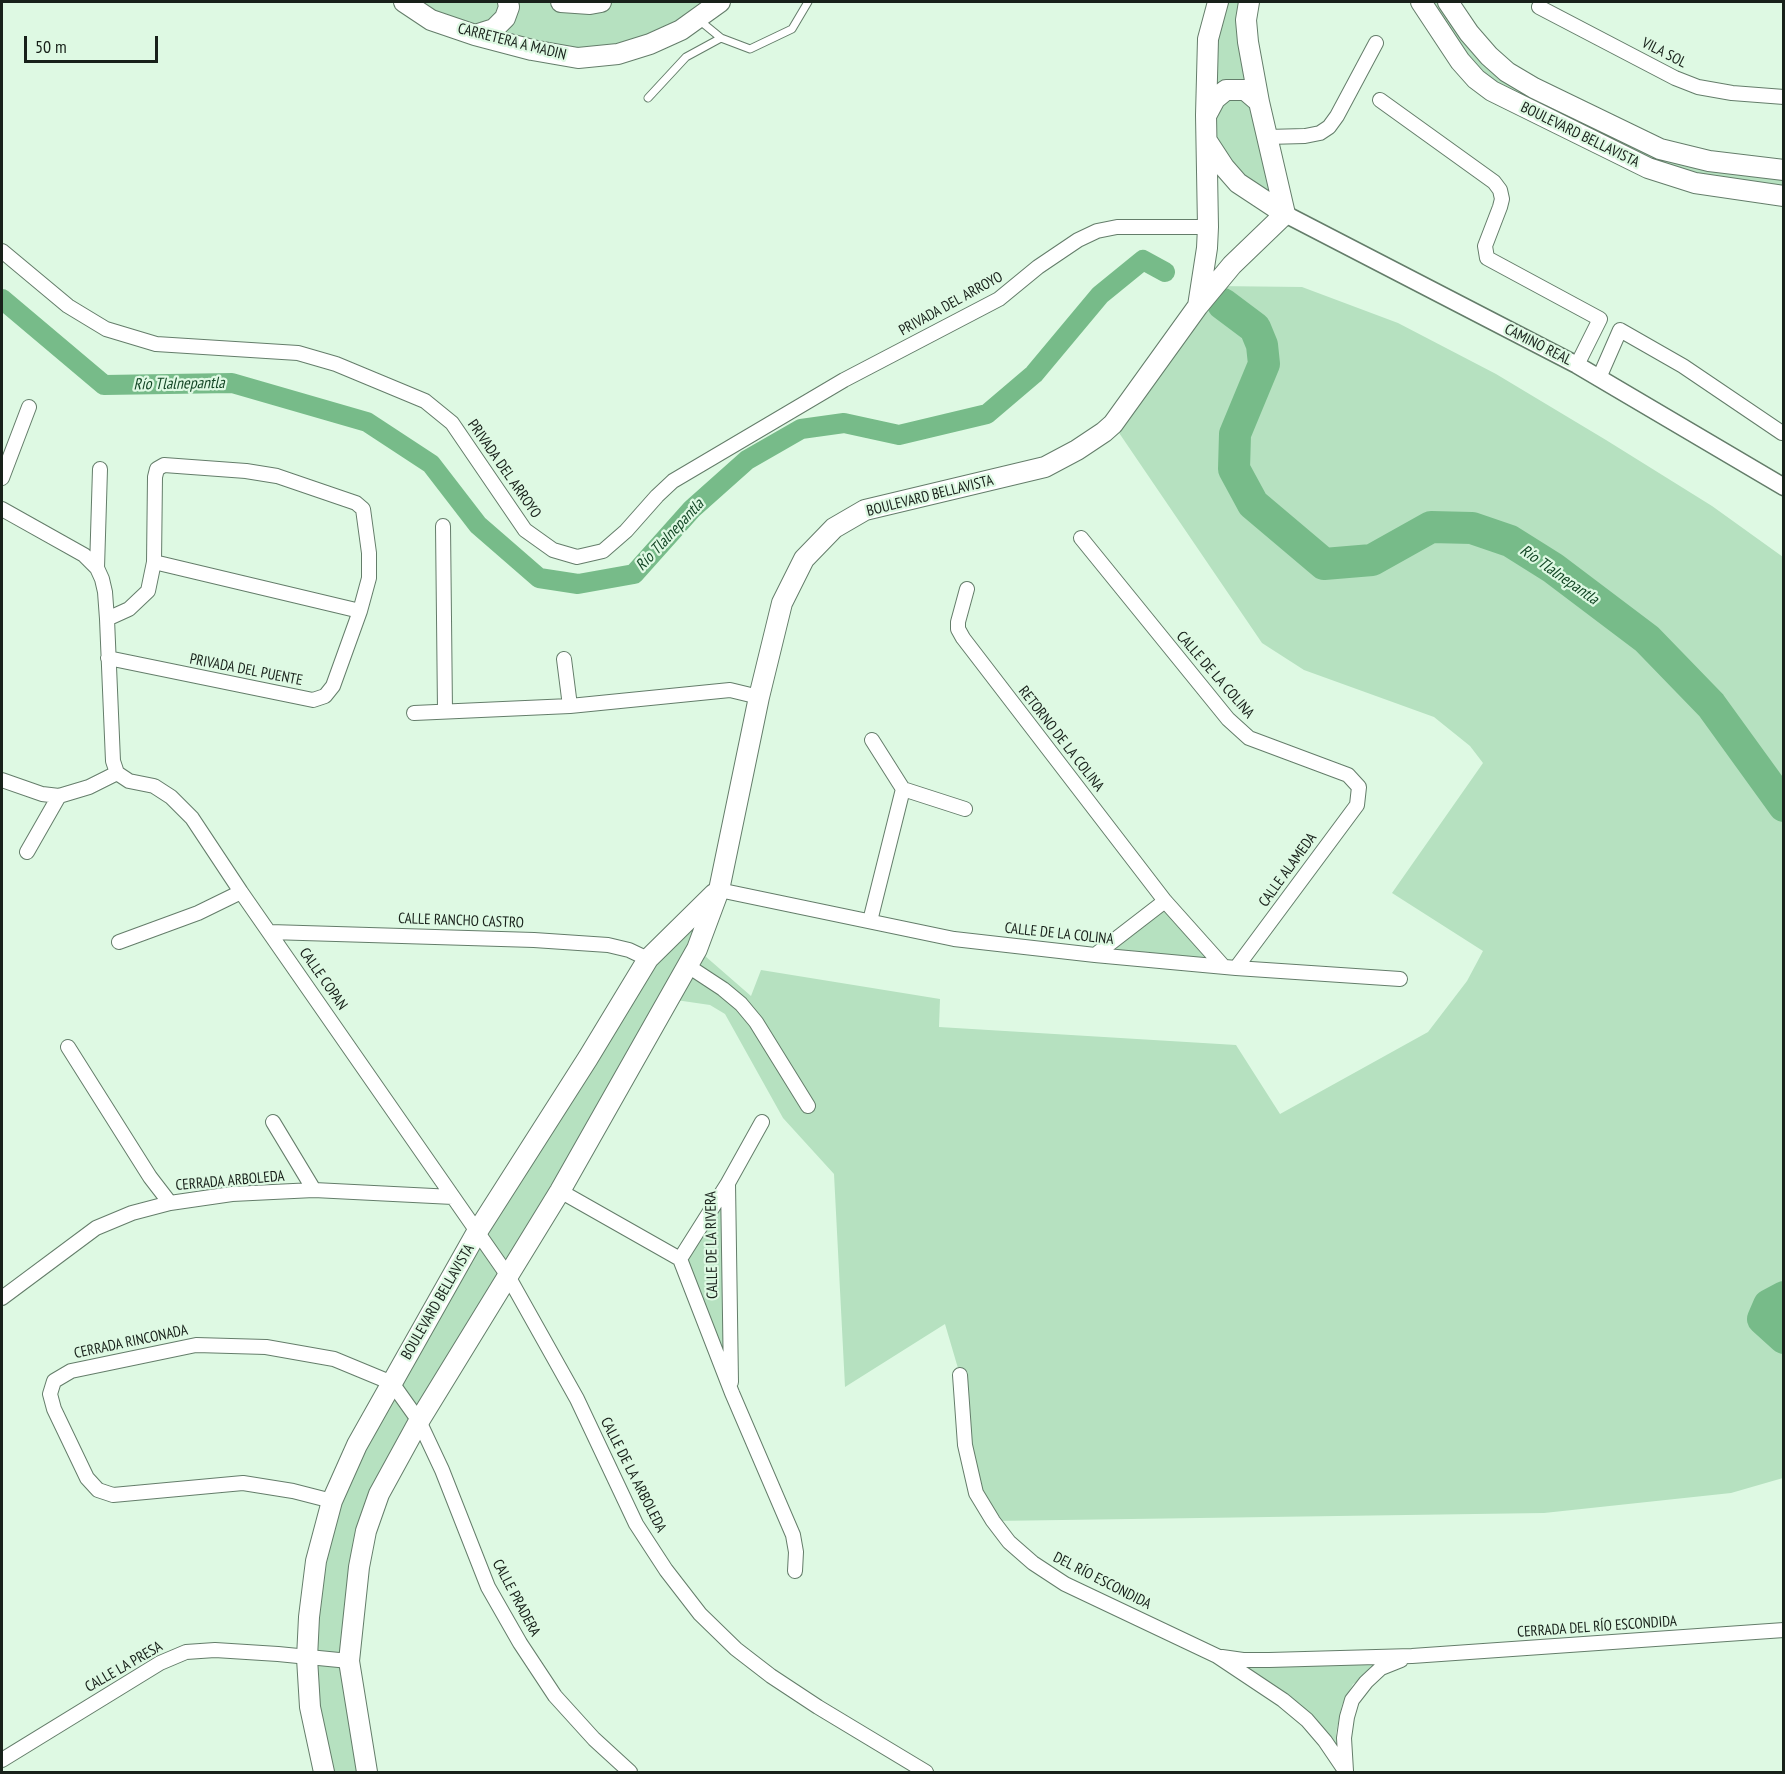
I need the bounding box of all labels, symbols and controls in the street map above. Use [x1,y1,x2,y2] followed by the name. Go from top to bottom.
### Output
[456,20,568,64] street label: CARRETERA A MADIN
[27,24,160,62] scale bar
[1639,34,1689,72] street label: VILA SOL
[35,35,67,58] text: 50 m
[1518,98,1642,172] street label: BOULEVARD BELLAVISTA
[896,268,1006,340] street label: PRIVADA DEL ARROYO
[1501,320,1575,370] street label: CAMINO REAL
[133,374,225,394] water label: Río Tlalnepantla
[463,416,545,522] street label: PRIVADA DEL ARROYO
[865,472,995,520] street label: BOULEVARD BELLAVISTA
[632,495,708,575] water label: Río Tlalnepantla
[1516,541,1602,609] water label: Río Tlalnepantla
[1172,628,1258,722] street label: CALLE DE LA COLINA
[188,650,304,690] street label: PRIVADA DEL PUENTE
[1014,683,1108,795] street label: RETORNO DE LA COLINA
[1255,830,1321,910] street label: CALLE ALAMEDA
[398,910,524,932] street label: CALLE RANCHO CASTRO
[1004,919,1114,949] street label: CALLE DE LA COLINA
[295,945,351,1013] street label: CALLE COPAN
[175,1167,285,1195] street label: CERRADA ARBOLEDA
[702,1191,722,1299] street label: CALLE DE LA RIVERA
[398,1241,478,1363] street label: BOULEVARD BELLAVISTA
[73,1321,189,1363] street label: CERRADA RINCONADA
[596,1414,670,1536] street label: CALLE DE LA ARBOLEDA
[1050,1549,1154,1613] street label: DEL RÍO ESCONDIDA
[488,1556,544,1640] street label: CALLE PRADERA
[1517,1612,1677,1642] street label: CERRADA DEL RÍO ESCONDIDA
[82,1638,166,1696] street label: CALLE LA PRESA

